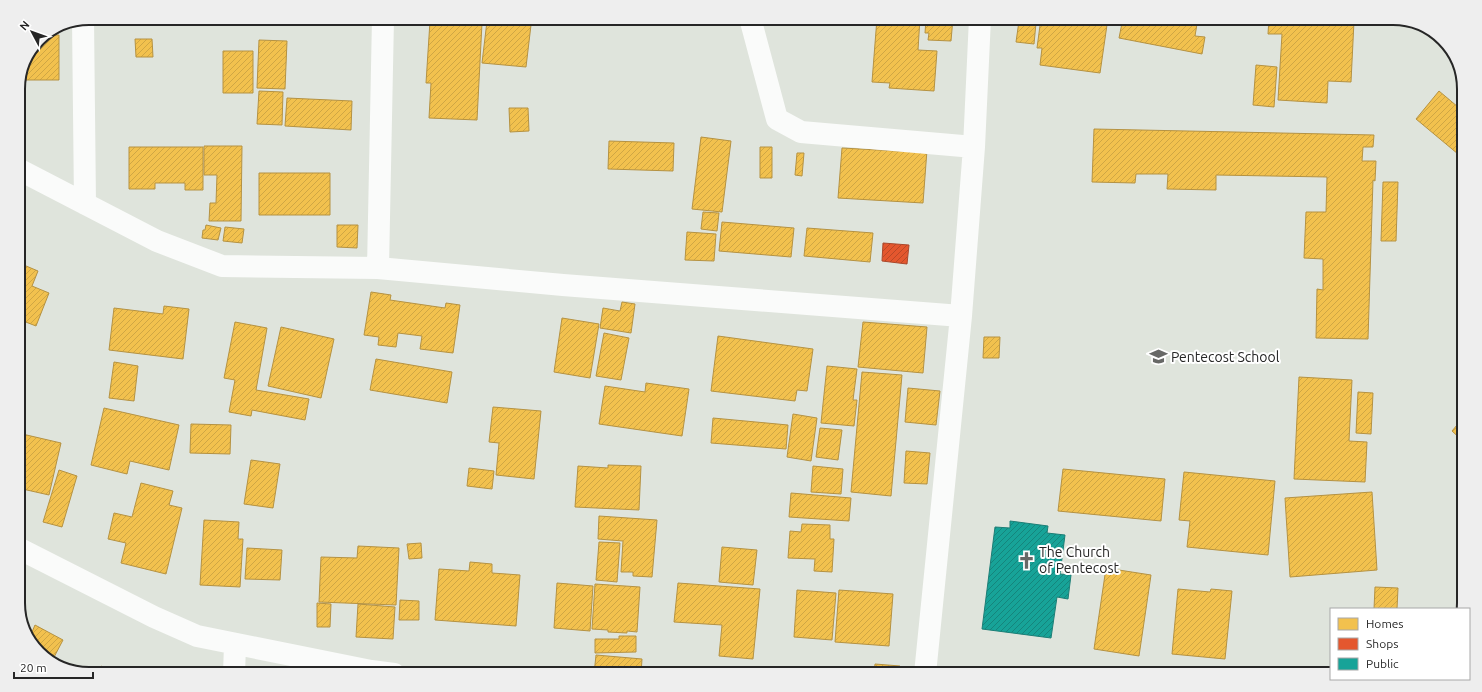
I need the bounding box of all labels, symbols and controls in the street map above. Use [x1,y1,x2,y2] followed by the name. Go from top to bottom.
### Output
[12,12,52,52] north arrow
[17,18,32,32] text: N
[1148,347,1168,367] school or university icon: Pentecost School
[1171,349,1280,365] place label: Pentecost School
[1039,544,1119,576] place label: The Church of Pentecost
[1016,550,1036,570] church icon: The Church of Pentecost
[1330,608,1470,680] legend
[1366,617,1404,630] text: Homes
[1366,637,1398,650] text: Shops
[14,654,93,680] scale bar
[1366,657,1399,670] text: Public
[20,661,47,674] text: 20 m

